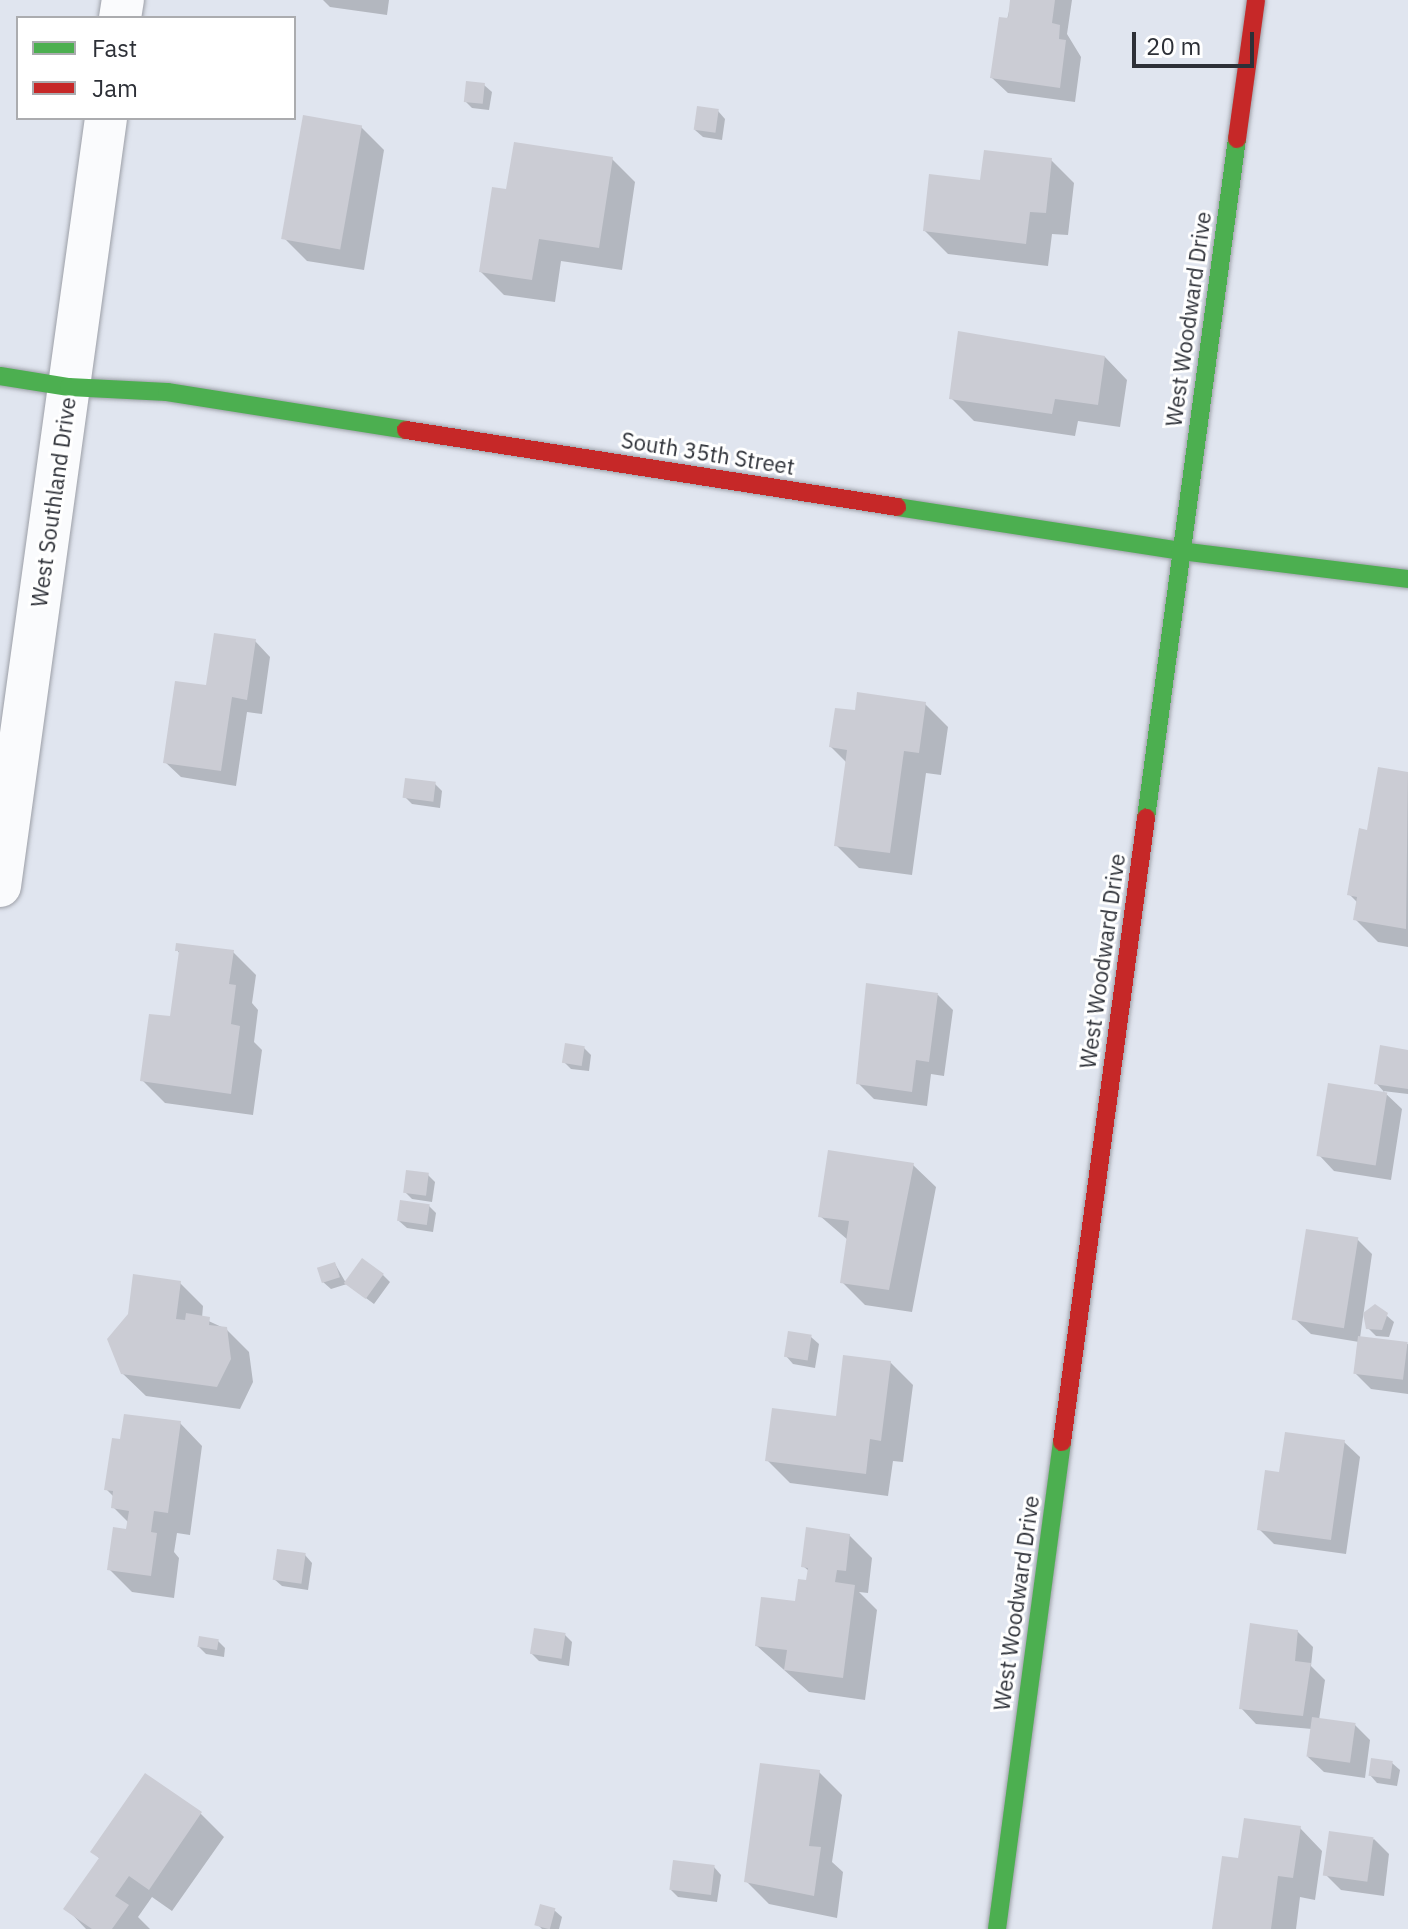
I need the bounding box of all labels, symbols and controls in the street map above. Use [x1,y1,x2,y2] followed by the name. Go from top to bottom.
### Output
[16,16,296,120] legend
[1136,16,1258,66] scale bar
[1146,30,1201,62] text: 20 m
[92,32,137,64] text: Fast
[92,72,138,104] text: Jam
[1160,210,1216,428] street label: West Woodward Drive
[25,395,81,609] street label: West Southland Drive
[619,426,797,480] street label: South 35th Street
[1074,852,1130,1070] street label: West Woodward Drive
[988,1494,1044,1712] street label: West Woodward Drive

